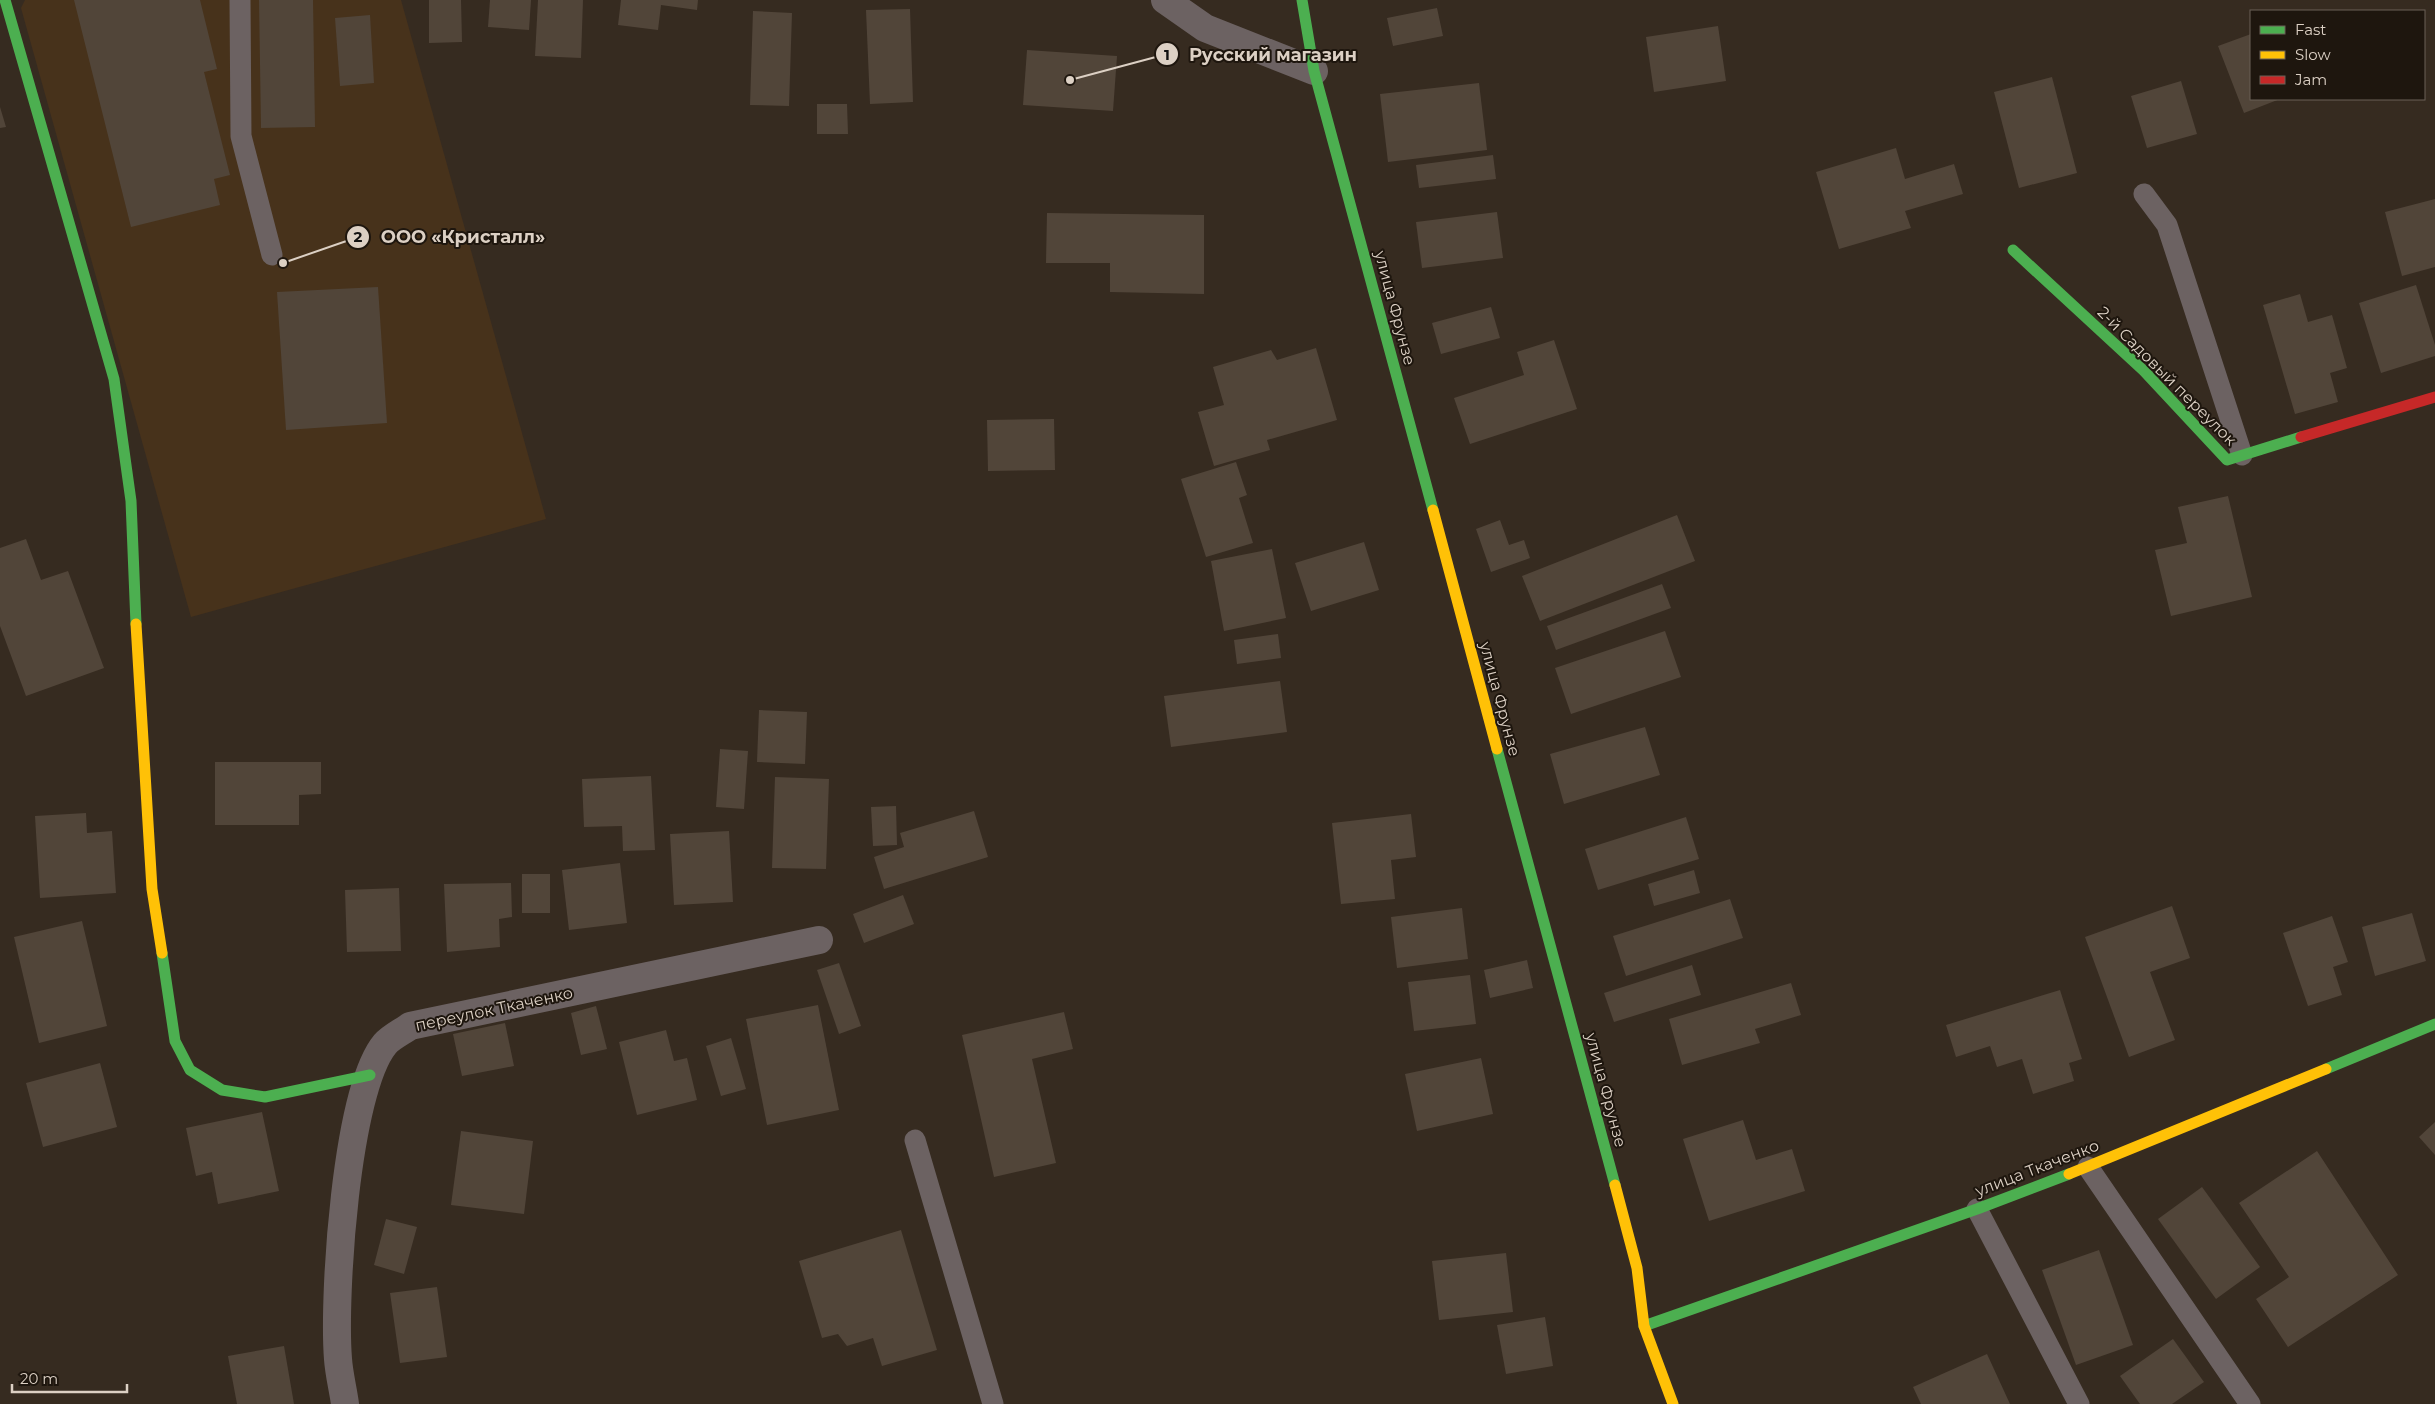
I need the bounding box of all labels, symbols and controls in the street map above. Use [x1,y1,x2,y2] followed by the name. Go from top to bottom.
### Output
[2250,10,2425,100] legend
[2295,20,2326,39] text: Fast
[1154,38,1367,71] callout: Русский магазин
[1189,44,1357,66] text: Русский магазин
[1164,45,1170,64] text: 1
[2295,45,2331,64] text: Slow
[2294,70,2327,89] text: Jam
[346,220,555,253] callout: ООО «Кристалл»
[381,226,545,248] text: ООО «Кристалл»
[354,227,363,246] text: 2
[1370,248,1419,367] street label: улица Фрунзе
[2094,303,2241,450] street label: 2-й Садовый переулок
[1475,639,1524,758] street label: улица Фрунзе
[413,983,575,1035] street label: переулок Ткаченко
[1581,1030,1630,1149] street label: улица Фрунзе
[1971,1136,2102,1201] street label: улица Ткаченко
[12,1362,128,1394] scale bar
[20,1369,58,1388] text: 20 m

